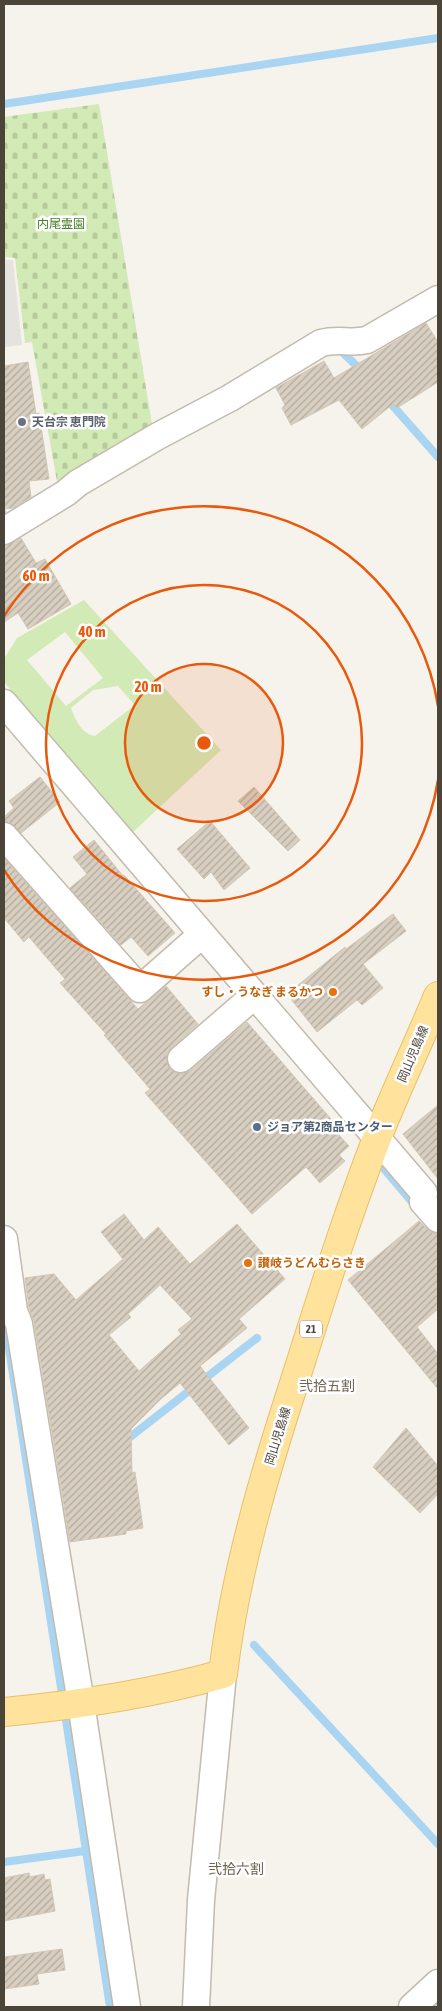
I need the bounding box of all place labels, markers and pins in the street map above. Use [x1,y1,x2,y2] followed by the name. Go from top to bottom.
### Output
[32,415,106,429] place label: 天台宗 恵門院
[16,416,28,428] marker: 天台宗 恵門院
[195,734,213,752] centre of rings
[201,985,323,999] place label: すし・うなぎ まるかつ
[327,986,339,998] marker: すし・うなぎ まるかつ
[267,1120,393,1134] place label: ジョア第2商品センター
[251,1121,263,1133] marker: ジョア第2商品センター
[258,1256,366,1270] place label: 讃岐うどんむらさき
[242,1257,254,1269] marker: 讃岐うどんむらさき

